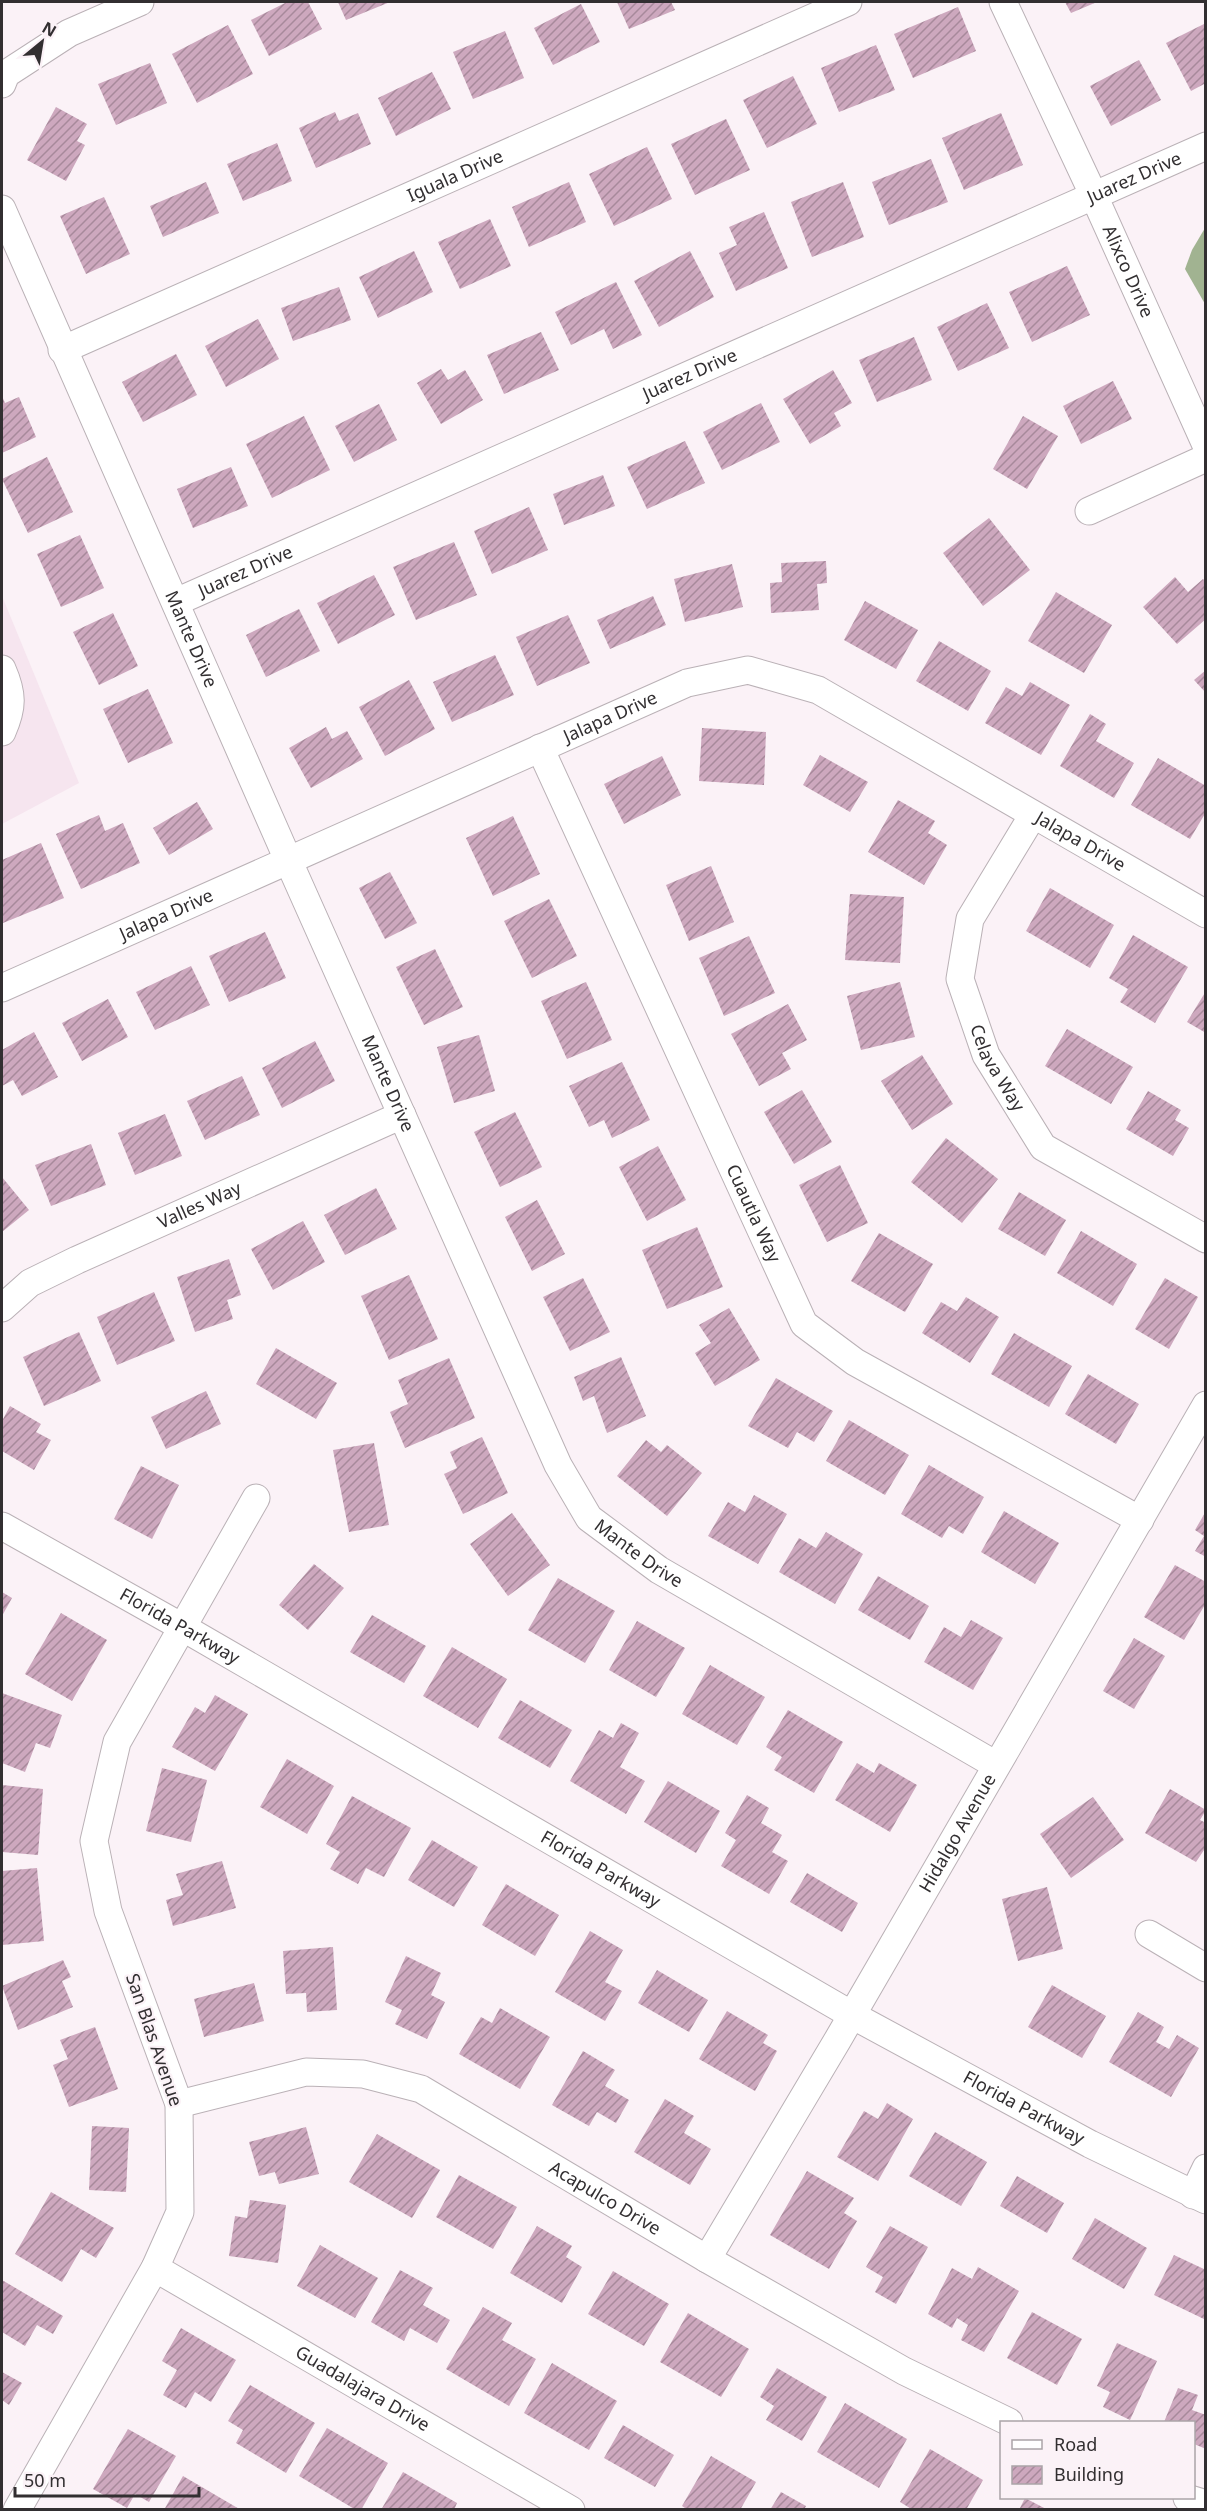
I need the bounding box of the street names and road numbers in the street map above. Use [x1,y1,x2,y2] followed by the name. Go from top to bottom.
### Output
[403,143,506,207] street label: Iguala Drive
[1081,145,1185,209] street label: Juarez Drive
[1098,221,1160,321] street label: Alixco Drive
[637,342,740,406] street label: Juarez Drive
[192,539,296,603] street label: Juarez Drive
[160,587,224,691] street label: Mante Drive
[558,685,661,748] street label: Jalapa Drive
[1030,804,1130,876] street label: Jalapa Drive
[114,883,217,946] street label: Jalapa Drive
[965,1021,1031,1116] street label: Celava Way
[357,1031,421,1135] street label: Mante Drive
[721,1160,787,1267] street label: Cuautla Way
[154,1175,245,1234] street label: Valles Way
[590,1513,688,1592] street label: Mante Drive
[116,1582,245,1669] street label: Florida Parkway
[913,1769,1001,1897] street label: Hidalgo Avenue
[537,1824,666,1913] street label: Florida Parkway
[121,1970,189,2109] street label: San Blas Avenue
[959,2065,1090,2150] street label: Florida Parkway
[545,2155,666,2240] street label: Acapulco Drive
[291,2339,434,2436] street label: Guadalajara Drive

